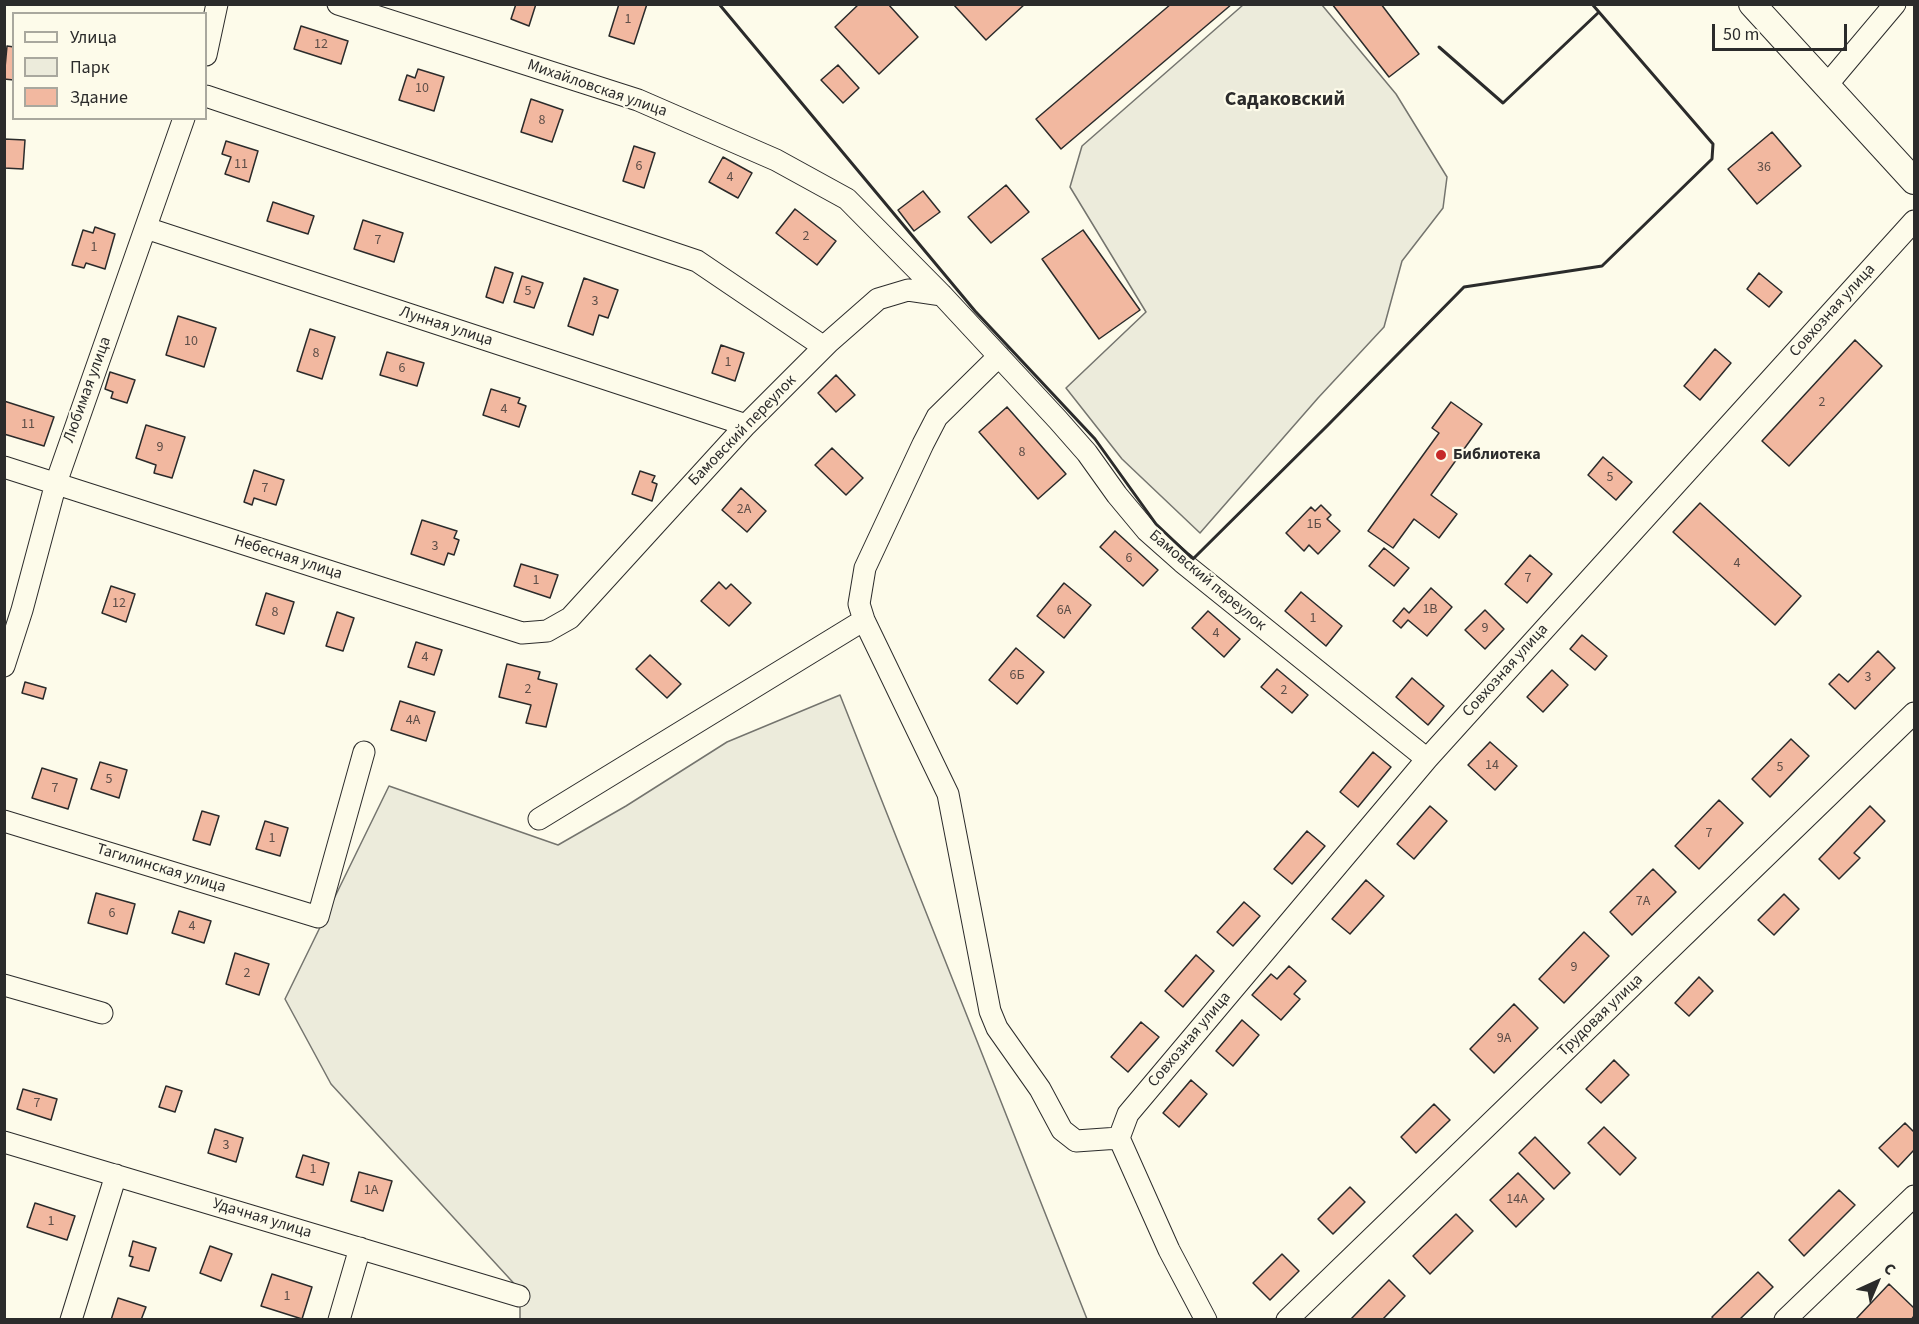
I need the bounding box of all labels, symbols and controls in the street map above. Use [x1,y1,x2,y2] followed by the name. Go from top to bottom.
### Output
[12,12,207,120] legend
[625,12,631,28] house number: 1
[1715,12,1850,50] scale bar
[1723,22,1759,47] text: 50 m
[70,25,117,50] text: Улица
[314,37,328,53] house number: 12
[70,55,110,80] text: Парк
[525,56,669,122] street label: Михайловская улица
[415,81,429,97] house number: 10
[70,85,128,110] text: Здание
[1225,89,1345,113] district label: Садаковский
[539,113,545,129] house number: 8
[234,157,248,173] house number: 11
[636,159,642,175] house number: 6
[1757,160,1771,176] house number: 36
[727,170,733,186] house number: 4
[803,229,809,245] house number: 2
[375,233,381,249] house number: 7
[91,240,97,256] house number: 1
[1786,260,1880,362] street label: Совхозная улица
[525,284,531,300] house number: 5
[592,294,598,310] house number: 3
[397,303,495,351] street label: Лунная улица
[60,334,116,446] street label: Любимая улица
[184,334,198,350] house number: 10
[313,346,319,362] house number: 8
[725,355,731,371] house number: 1
[399,361,405,377] house number: 6
[685,371,801,491] street label: Бамовский переулок
[1819,395,1825,411] house number: 2
[501,402,507,418] house number: 4
[21,417,35,433] house number: 11
[157,440,163,456] house number: 9
[1019,445,1025,461] house number: 8
[1453,445,1541,465] place label: Библиотека
[1434,448,1448,462] marker: Библиотека
[1607,470,1613,486] house number: 5
[262,481,268,497] house number: 7
[737,502,751,518] house number: 2А
[1306,517,1322,533] house number: 1Б
[1145,526,1269,636] street label: Бамовский переулок
[231,531,345,585] street label: Небесная улица
[432,539,438,555] house number: 3
[1126,551,1132,567] house number: 6
[1734,556,1740,572] house number: 4
[1525,571,1531,587] house number: 7
[533,573,539,589] house number: 1
[112,596,126,612] house number: 12
[1422,602,1438,618] house number: 1В
[1057,603,1071,619] house number: 6А
[272,605,278,621] house number: 8
[1310,611,1316,627] house number: 1
[1459,620,1553,722] street label: Совхозная улица
[1482,621,1488,637] house number: 9
[1213,626,1219,642] house number: 4
[422,650,428,666] house number: 4
[1009,668,1025,684] house number: 6Б
[1865,670,1871,686] house number: 3
[525,682,531,698] house number: 2
[1281,683,1287,699] house number: 2
[406,713,420,729] house number: 4А
[1485,758,1499,774] house number: 14
[1777,760,1783,776] house number: 5
[106,772,112,788] house number: 5
[52,781,58,797] house number: 7
[1706,826,1712,842] house number: 7
[269,831,275,847] house number: 1
[94,840,228,898] street label: Тагилинская улица
[1636,894,1650,910] house number: 7А
[109,906,115,922] house number: 6
[189,919,195,935] house number: 4
[1571,960,1577,976] house number: 9
[244,966,250,982] house number: 2
[1554,971,1648,1061] street label: Трудовая улица
[1144,988,1236,1092] street label: Совхозная улица
[1497,1031,1511,1047] house number: 9А
[34,1096,40,1112] house number: 7
[223,1138,229,1154] house number: 3
[310,1162,316,1178] house number: 1
[364,1183,378,1199] house number: 1А
[1506,1192,1528,1208] house number: 14А
[210,1195,314,1243] street label: Удачная улица
[48,1214,54,1230] house number: 1
[1847,1252,1907,1312] north arrow
[1879,1258,1900,1280] text: С
[284,1289,290,1305] house number: 1

